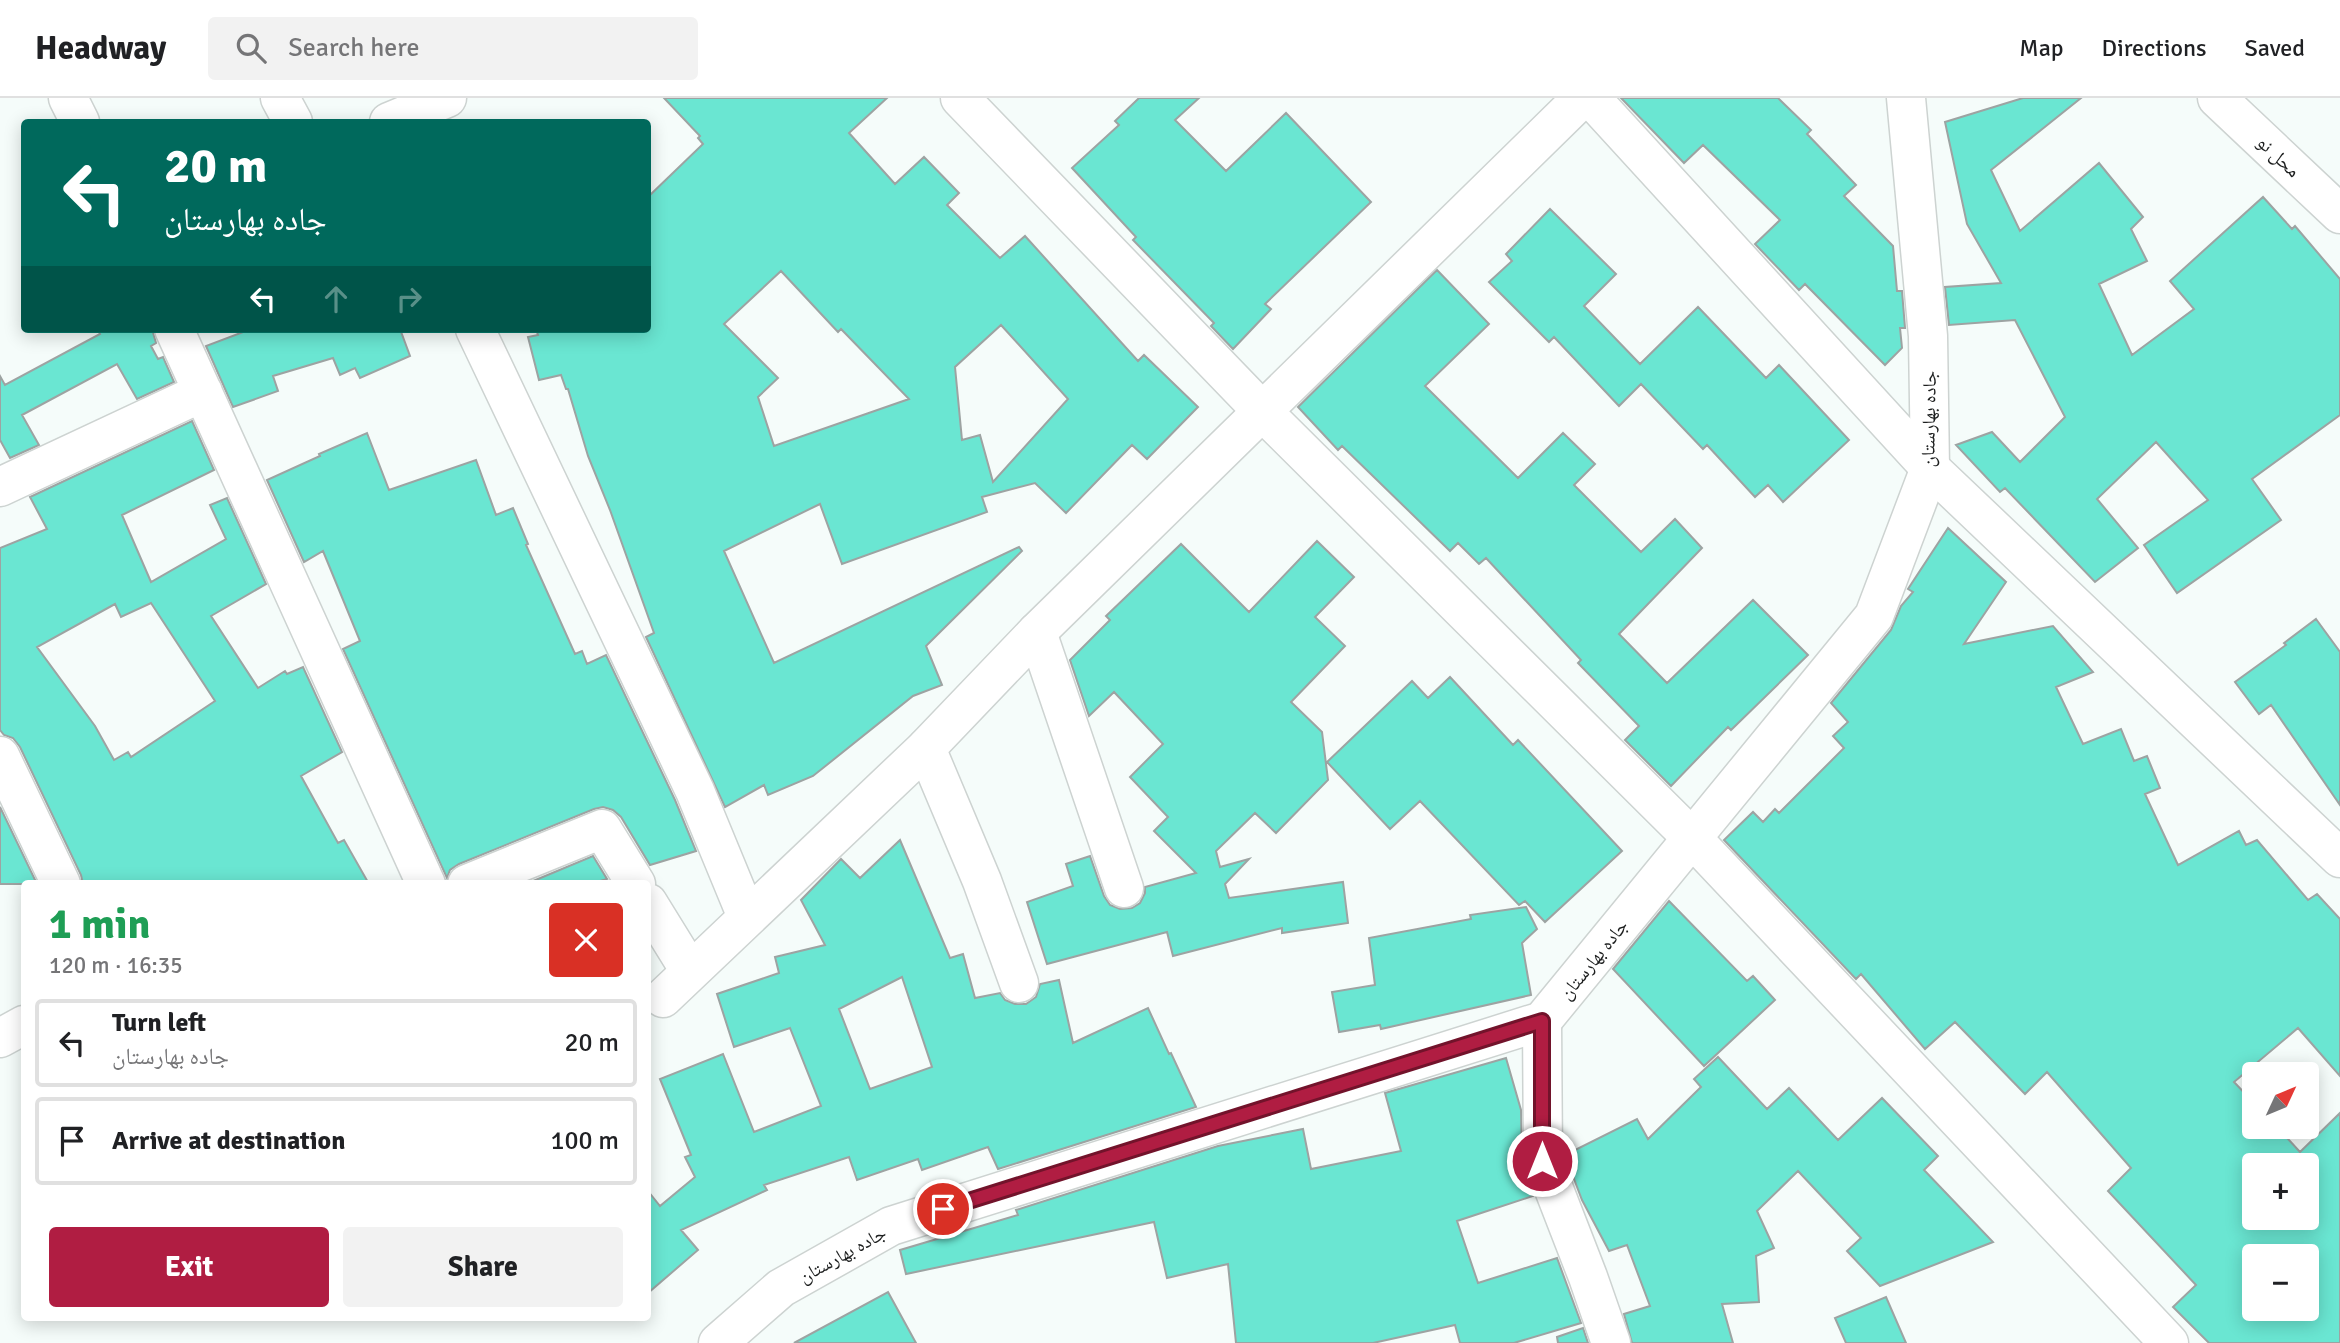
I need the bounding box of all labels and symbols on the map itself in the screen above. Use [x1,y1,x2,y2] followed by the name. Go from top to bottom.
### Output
[2252,131,2305,183] street label: محل نو
[1916,371,1942,468] street label: جاده بهارستان
[1554,915,1633,1005] street label: جاده بهارستان
[2242,1062,2319,1139] north arrow
[1505,1124,1579,1198] position arrow
[913,1179,973,1239] pin
[794,1221,891,1289] street label: جاده بهارستان

